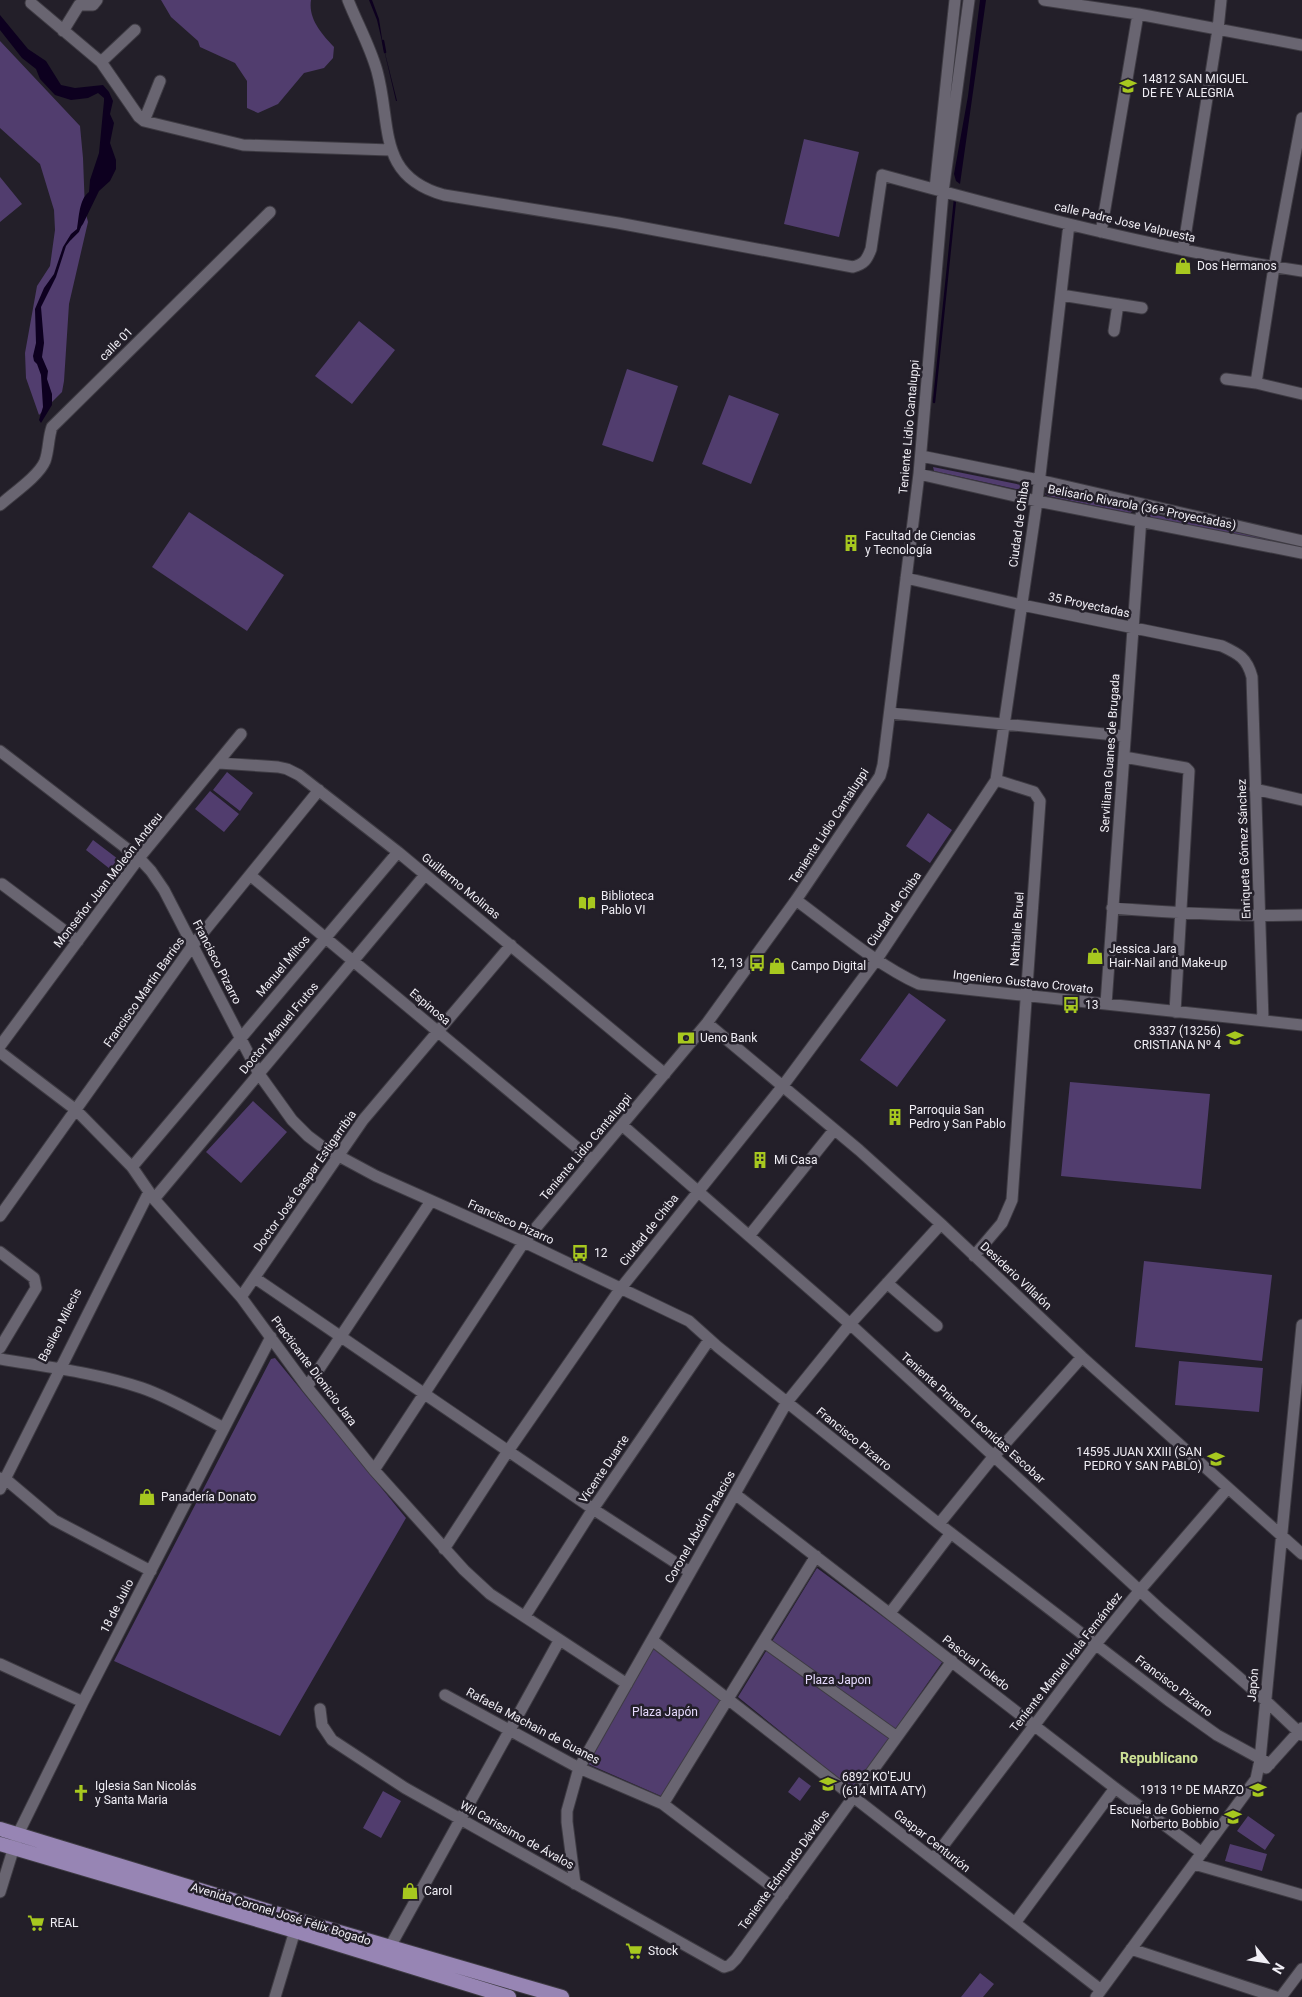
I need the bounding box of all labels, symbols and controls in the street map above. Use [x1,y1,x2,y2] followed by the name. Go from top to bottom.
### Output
[1142,72,1249,100] place label: 14812 SAN MIGUEL DE FE Y ALEGRIA
[1118,76,1138,96] school or university icon: 14812 SAN MIGUEL DE FE Y ALEGRIA
[1053,199,1197,245] street label: calle Padre Jose Valpuesta
[1173,256,1193,276] shop icon: Dos Hermanos
[1197,259,1277,273] place label: Dos Hermanos
[96,324,136,364] street label: calle 01
[896,359,922,495] street label: Teniente Lidio Cantaluppi
[1006,480,1032,568] street label: Ciudad de Chiba
[1047,482,1237,532] street label: Belisario Rivarola (36ª Proyectadas)
[865,529,976,557] place label: Facultad de Ciencias y Tecnología
[841,533,861,553] building icon: Facultad de Ciencias y Tecnología
[1047,590,1131,620] street label: 35 Proyectadas
[1097,673,1123,833] street label: Serviliana Guanes de Brugada
[786,766,872,886] street label: Teniente Lidio Cantaluppi
[1235,779,1253,919] street label: Enriqueta Gómez Sánchez
[51,810,165,950] street label: Monseñor Juan Moleón Andreu
[419,850,503,922] street label: Guillermo Molinas
[864,869,924,949] street label: Ciudad de Chiba
[601,889,654,917] place label: Biblioteca Pablo VI
[1007,891,1027,967] street label: Nathalie Bruel
[577,893,597,913] library icon: Biblioteca Pablo VI
[190,917,244,1007] street label: Francisco Pizarro
[253,933,313,999] street label: Manuel Miltos
[101,934,187,1050] street label: Francisco Martín Barrios
[1109,942,1227,970] place label: Jessica Jara Hair-Nail and Make-up
[1085,946,1105,966] shop icon: Jessica Jara Hair-Nail and Make-up
[747,953,767,973] bus stop icon: 12, 13
[711,956,743,970] place label: 12, 13
[767,956,787,976] shop icon: Campo Digital
[791,959,866,973] place label: Campo Digital
[952,968,1094,996] street label: Ingeniero Gustavo Crovato
[237,979,321,1077] street label: Doctor Manuel Frutos
[407,986,453,1028] street label: Espinosa
[1061,995,1081,1015] bus stop icon: 13
[1085,998,1099,1012] place label: 13
[1134,1024,1221,1052] place label: 3337 (13256) CRISTIANA Nº 4
[676,1028,696,1048] bank icon: Ueno Bank
[1225,1028,1245,1048] school or university icon: 3337 (13256) CRISTIANA Nº 4
[700,1031,758,1045] place label: Ueno Bank
[537,1091,635,1203] street label: Teniente Lidio Cantaluppi
[909,1103,1006,1131] place label: Parroquia San Pedro y San Pablo
[885,1107,905,1127] building icon: Parroquia San Pedro y San Pablo
[251,1108,359,1254] street label: Doctor José Gaspar Estigarribia
[750,1150,770,1170] building icon: Mi Casa
[774,1153,817,1167] place label: Mi Casa
[617,1191,681,1269] street label: Ciudad de Chiba
[466,1197,556,1247] street label: Francisco Pizarro
[977,1239,1055,1313] street label: Desiderio Villalón
[570,1243,590,1263] bus stop icon: 12
[594,1246,608,1260] place label: 12
[36,1286,84,1364] street label: Basileo Milecis
[268,1313,360,1429] street label: Practicante Dionicio Jara
[898,1350,1048,1486] street label: Teniente Primero Leonidas Escobar
[814,1404,895,1474] street label: Francisco Pizarro
[576,1432,632,1506] street label: Vicente Duarte
[1076,1445,1202,1473] place label: 14595 JUAN XXIII (SAN PEDRO Y SAN PABLO)
[1206,1449,1226,1469] school or university icon: 14595 JUAN XXIII (SAN PEDRO Y SAN PABLO)
[662,1468,738,1586] street label: Coronel Abdón Palacios
[137,1487,157,1507] shop icon: Panadería Donato
[161,1490,257,1504] place label: Panadería Donato
[97,1577,137,1635] street label: 18 de Julio
[1007,1589,1125,1735] street label: Teniente Manuel Irala Fernández
[940,1632,1013,1694] street label: Pascual Toledo
[1133,1652,1215,1720] street label: Francisco Pizarro
[1245,1668,1261,1702] street label: Japón
[805,1673,871,1687] park label: Plaza Japon
[464,1685,602,1767] street label: Rafaela Machain de Guanes
[632,1705,698,1719] park label: Plaza Japón
[1120,1750,1198,1766] district label: Republicano
[842,1770,926,1798] place label: 6892 KO'EJU (614 MITA ATY)
[818,1774,838,1794] school or university icon: 6892 KO'EJU (614 MITA ATY)
[95,1779,196,1807] place label: Iglesia San Nicolás y Santa Maria
[1248,1780,1268,1800] school or university icon: 1913 1º DE MARZO
[71,1783,91,1803] church icon: Iglesia San Nicolás y Santa Maria
[1140,1783,1244,1797] place label: 1913 1º DE MARZO
[458,1797,577,1872] street label: Wil Carissimo de Ávalos
[1110,1803,1219,1831] place label: Escuela de Gobierno Norberto Bobbio
[736,1807,832,1933] street label: Teniente Edmundo Dávalos
[891,1807,973,1875] street label: Gaspar Centurión
[1223,1807,1243,1827] school or university icon: Escuela de Gobierno Norberto Bobbio
[189,1880,373,1948] street label: Avenida Coronel José Félix Bogado
[400,1881,420,1901] shop icon: Carol
[424,1884,452,1898] place label: Carol
[26,1913,46,1933] supermarket icon: REAL
[50,1916,79,1930] place label: REAL
[1242,1937,1292,1987] north arrow
[624,1941,644,1961] supermarket icon: Stock
[648,1944,679,1958] place label: Stock
[1269,1960,1288,1977] text: N

